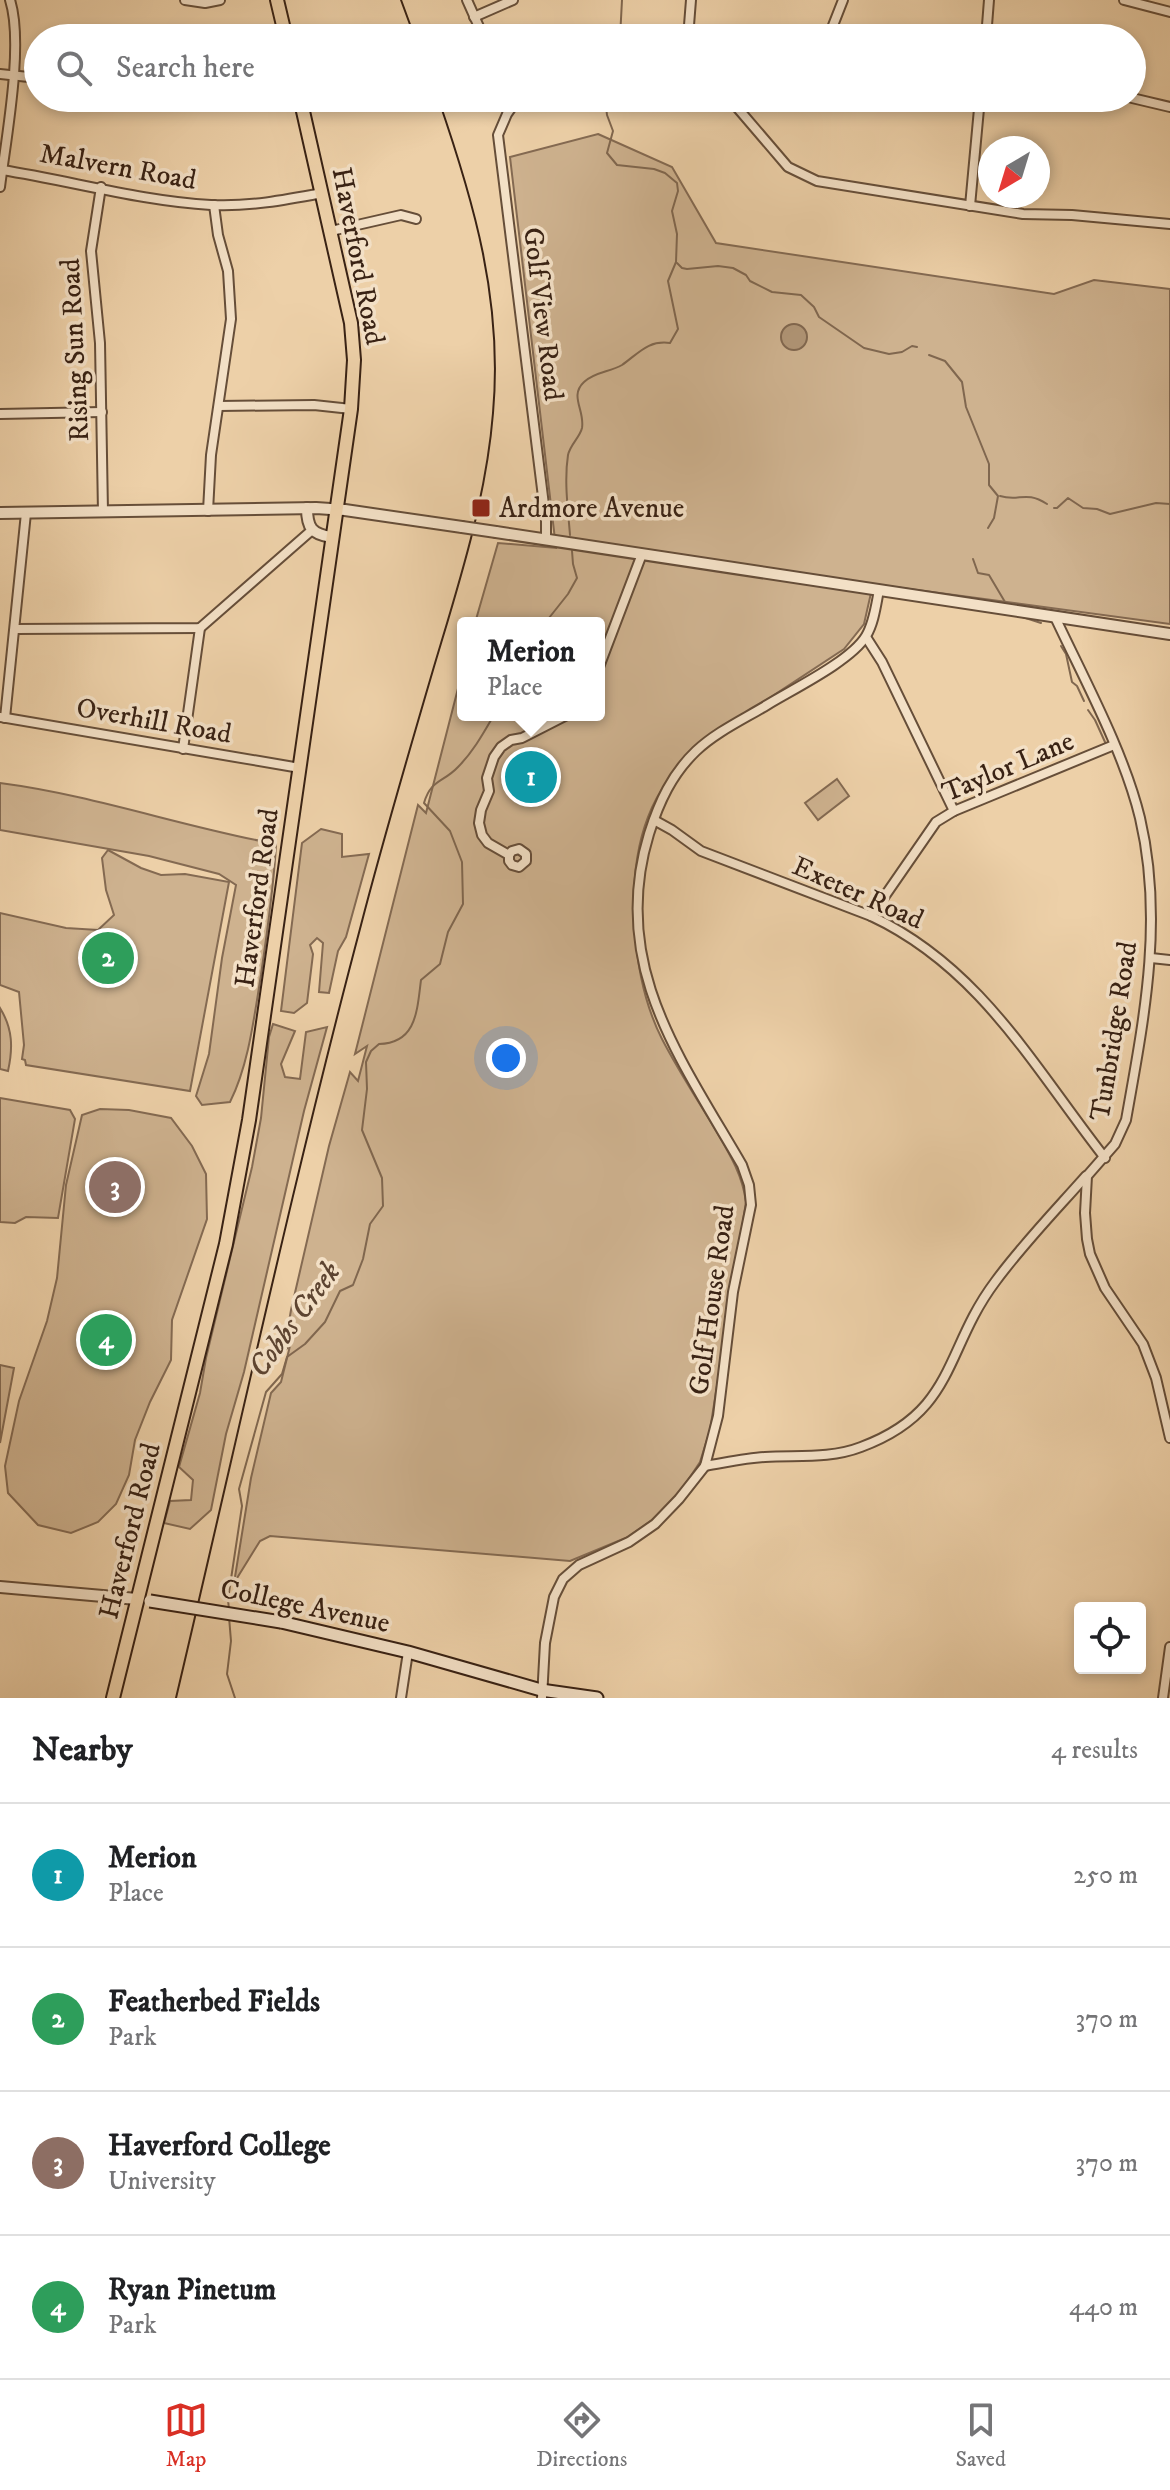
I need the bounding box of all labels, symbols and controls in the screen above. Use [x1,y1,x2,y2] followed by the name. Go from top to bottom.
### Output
[24,24,1146,112] search box
[52,46,96,90] icon: search
[116,50,255,87] text: Search here
[37,136,199,198] street label: Malvern Road
[978,136,1050,208] north arrow
[324,164,392,348] street label: Haverford Road
[515,225,571,403] street label: Golf View Road
[53,257,97,443] street label: Rising Sun Road
[499,491,684,526] place label: Ardmore Avenue
[470,497,492,519] marker: Ardmore Avenue
[457,617,605,721] popup
[487,634,575,671] text: Merion
[487,671,543,704] text: Place
[74,690,234,752] street label: Overhill Road
[937,724,1079,810] street label: Taylor Lane
[505,747,557,807] pin: 1
[227,806,287,990] street label: Haverford Road
[787,849,929,937] street label: Exeter Road
[82,928,134,988] pin: 2
[1083,939,1145,1123] street label: Tunbridge Road
[486,1038,526,1078] your location
[89,1157,141,1217] pin: 3
[681,1203,743,1397] street label: Golf House Road
[241,1255,350,1385] water label: Cobbs Creek
[80,1310,132,1370] pin: 4
[91,1439,169,1623] street label: Haverford Road
[217,1571,393,1641] street label: College Avenue
[1074,1602,1146,1674] map controls
[1074,1602,1146,1674] button: locate
[32,1729,133,1771] text: Nearby
[1051,1734,1138,1767] text: 4 results
[108,1840,197,1877] text: Merion
[53,1859,63,1892] text: 1
[1073,1859,1138,1892] text: 250 m
[108,1877,164,1910] text: Place
[108,1984,320,2021] text: Featherbed Fields
[52,2003,64,2036] text: 2
[1076,2003,1138,2036] text: 370 m
[108,2021,157,2054] text: Park
[108,2128,331,2165] text: Haverford College
[53,2147,63,2180] text: 3
[1076,2147,1138,2180] text: 370 m
[108,2165,216,2198] text: University
[108,2272,276,2309] text: Ryan Pinetum
[51,2291,65,2324] text: 4
[1069,2291,1138,2324] text: 440 m
[108,2309,157,2342] text: Park
[164,2398,208,2473] tab: Map
[536,2398,627,2473] tab: Directions
[955,2398,1006,2473] tab: Saved

